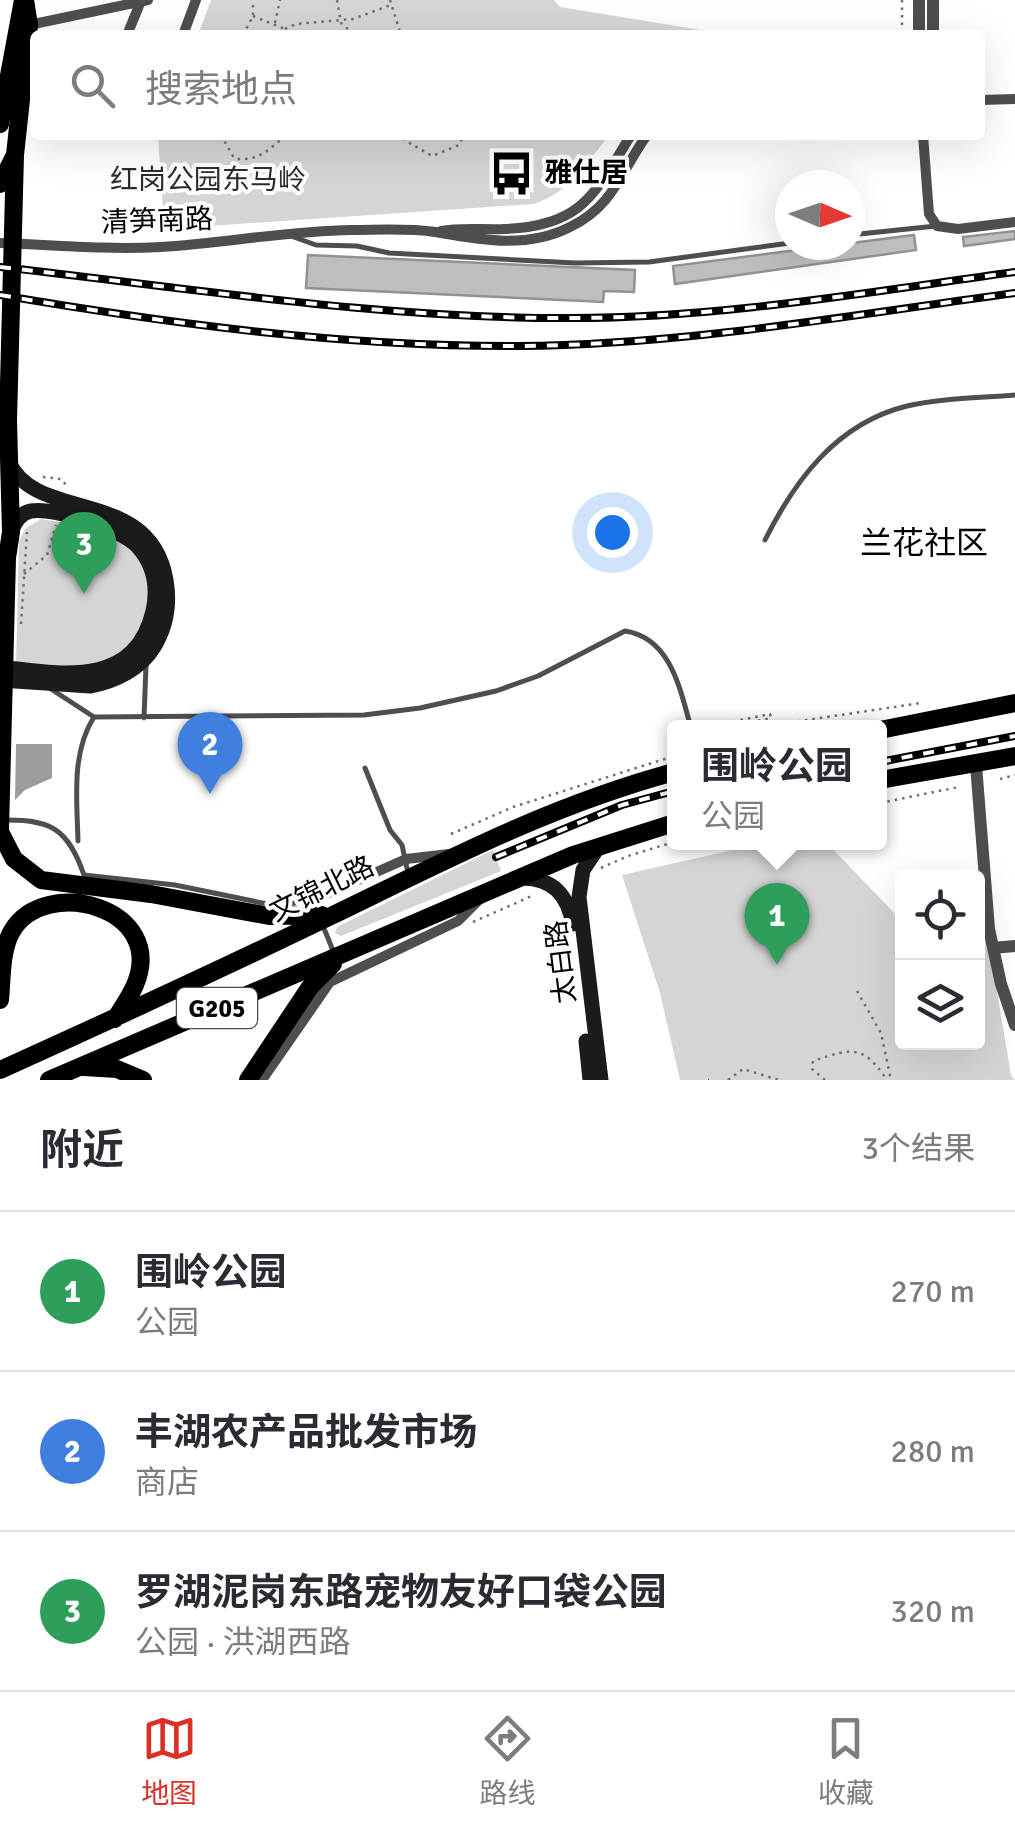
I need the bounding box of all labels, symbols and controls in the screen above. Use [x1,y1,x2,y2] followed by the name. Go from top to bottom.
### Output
[30,30,985,140] search box
[65,58,120,113] icon: search
[145,66,297,113] text: 搜索地点
[487,149,535,197] bus stop icon: 雅仕居
[544,156,628,190] place label: 雅仕居
[110,163,306,197] park label: 红岗公园东马岭
[775,170,865,260] north arrow
[100,202,214,240] street label: 清笋南路
[587,507,638,558] your location
[52,512,116,594] pin: 3
[860,524,988,563] district label: 兰花社区
[178,712,242,794] pin: 2
[667,720,887,850] popup
[701,743,853,790] text: 围岭公园
[701,797,765,836] text: 公园
[264,849,380,929] street label: 文锦北路
[895,870,985,1050] map controls
[895,870,985,960] button: locate
[744,882,810,965] pin: 1
[539,918,583,1006] street label: 太白路
[895,960,985,1050] button: layers
[177,988,257,1028] road number: G205
[40,1125,124,1176] text: 附近
[862,1129,975,1168] text: 3个结果
[135,1249,287,1296] text: 围岭公园
[64,1272,81,1311] text: 1
[891,1272,975,1311] text: 270 m
[135,1303,199,1342] text: 公园
[135,1409,477,1456] text: 丰湖农产品批发市场
[64,1432,81,1471] text: 2
[891,1432,975,1471] text: 280 m
[135,1463,199,1502] text: 商店
[135,1569,667,1616] text: 罗湖泥岗东路宠物友好口袋公园
[64,1592,81,1631] text: 3
[891,1592,975,1631] text: 320 m
[135,1623,351,1662] text: 公园 · 洪湖西路
[141,1711,197,1811] tab: 地图
[479,1711,536,1811] tab: 路线
[818,1711,874,1811] tab: 收藏

